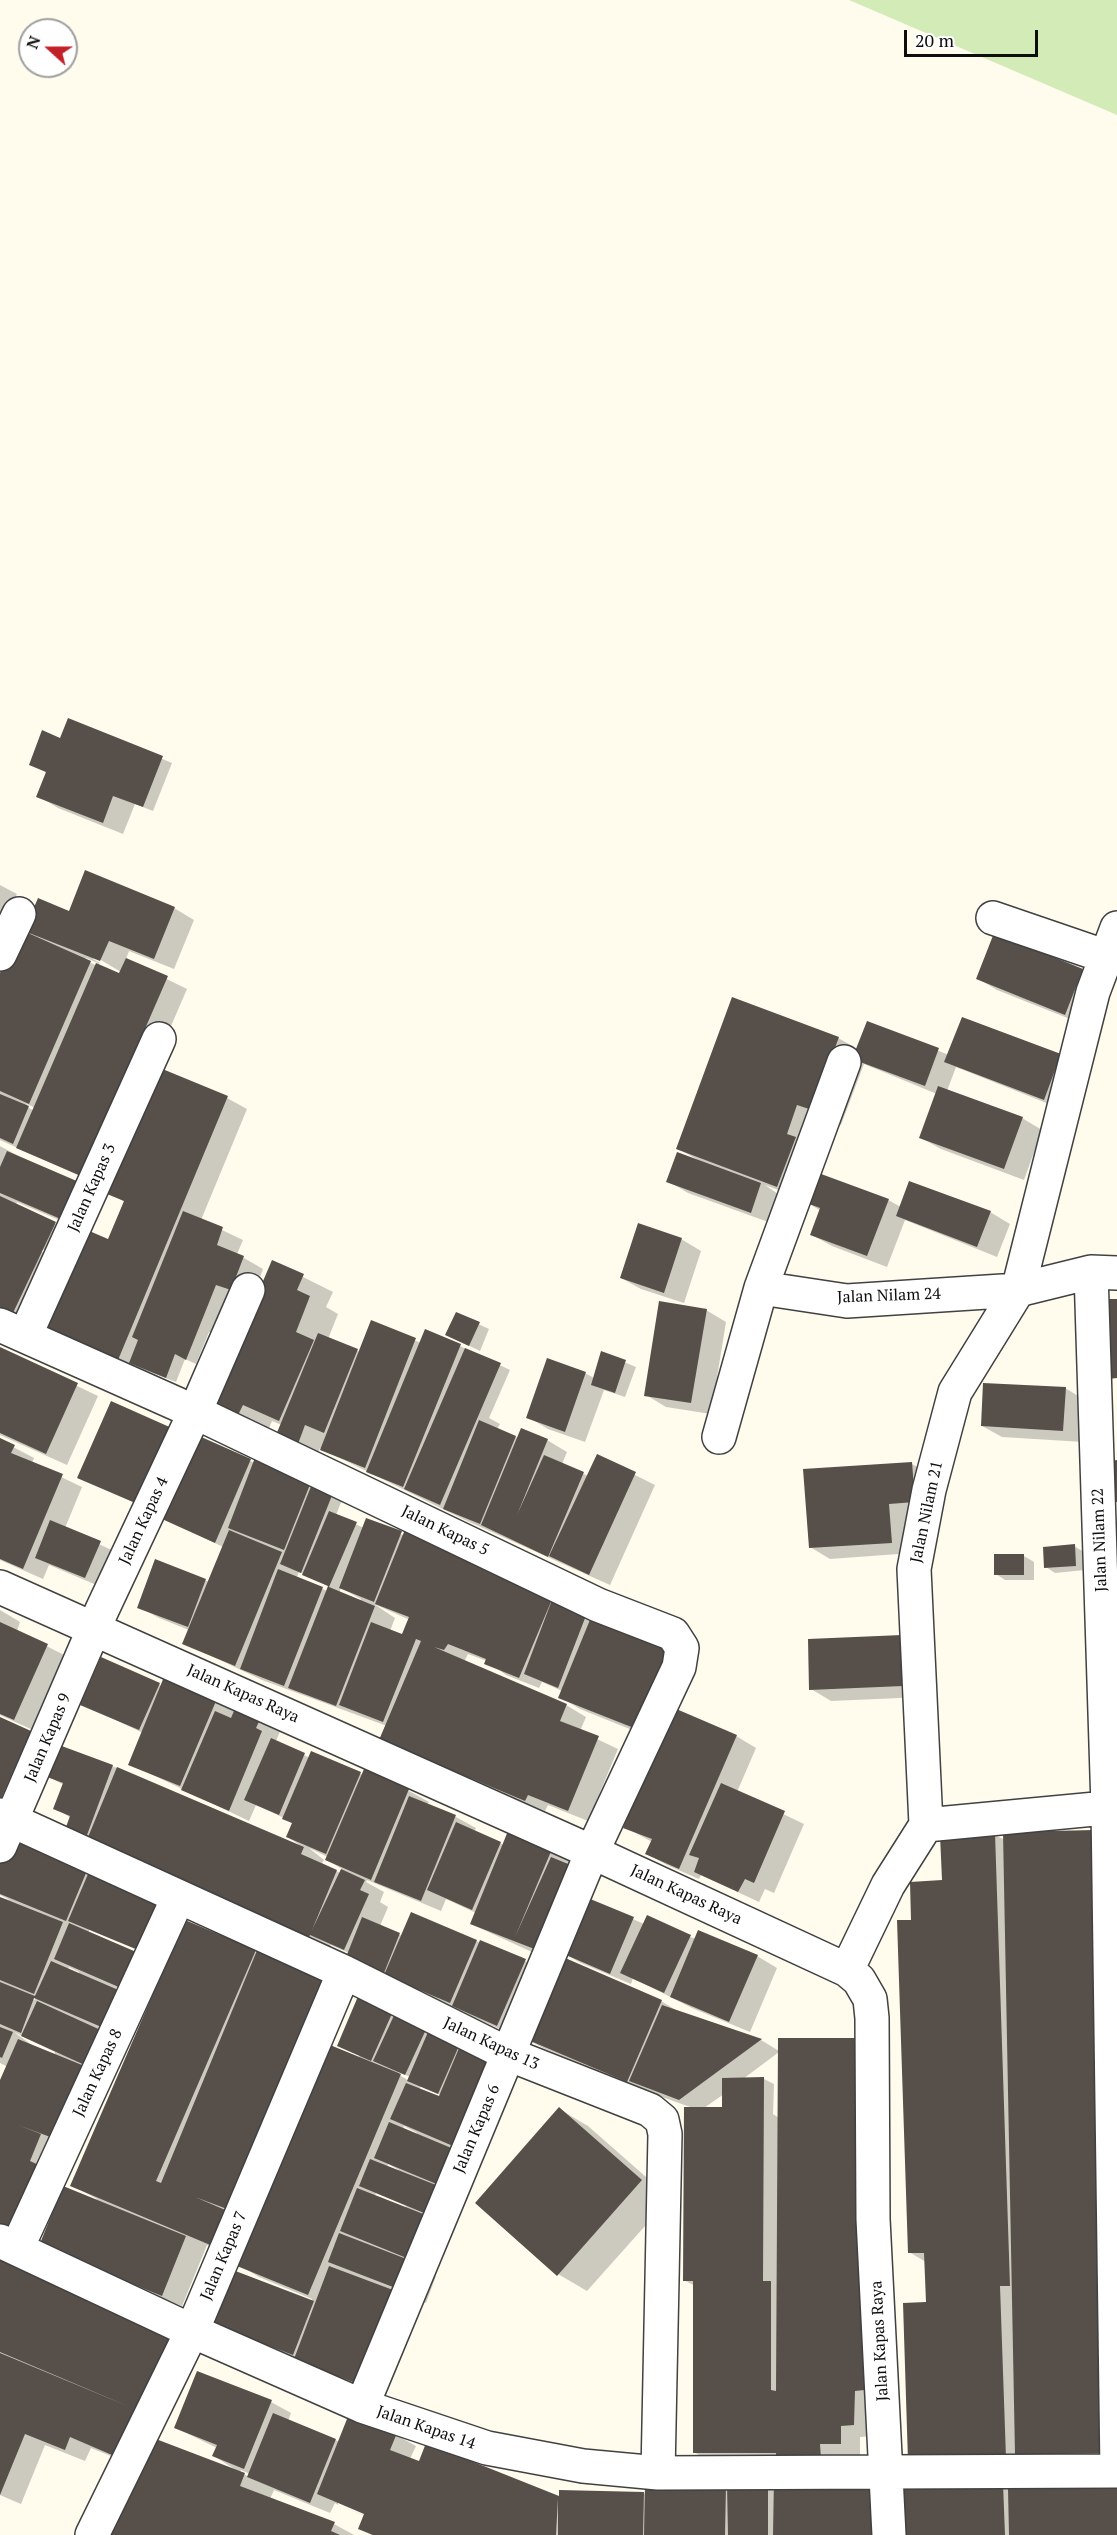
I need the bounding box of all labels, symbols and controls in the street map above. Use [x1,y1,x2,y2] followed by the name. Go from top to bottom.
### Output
[18,18,78,78] north arrow
[907,18,1040,56] scale bar
[915,28,954,52] text: 20 m
[21,33,46,52] text: N
[64,1141,120,1235] street label: Jalan Kapas 3
[837,1285,941,1307] street label: Jalan Nilam 24
[907,1459,947,1565] street label: Jalan Nilam 21
[115,1474,173,1568] street label: Jalan Kapas 4
[1089,1488,1111,1592] street label: Jalan Nilam 22
[398,1502,492,1560] street label: Jalan Kapas 5
[184,1661,302,1727] street label: Jalan Kapas Raya
[21,1691,75,1785] street label: Jalan Kapas 9
[627,1861,745,1929] street label: Jalan Kapas Raya
[440,2013,542,2075] street label: Jalan Kapas 13
[69,2026,127,2120] street label: Jalan Kapas 8
[450,2082,504,2176] street label: Jalan Kapas 6
[197,2209,251,2303] street label: Jalan Kapas 7
[867,2280,893,2402] street label: Jalan Kapas Raya
[374,2402,478,2454] street label: Jalan Kapas 14

